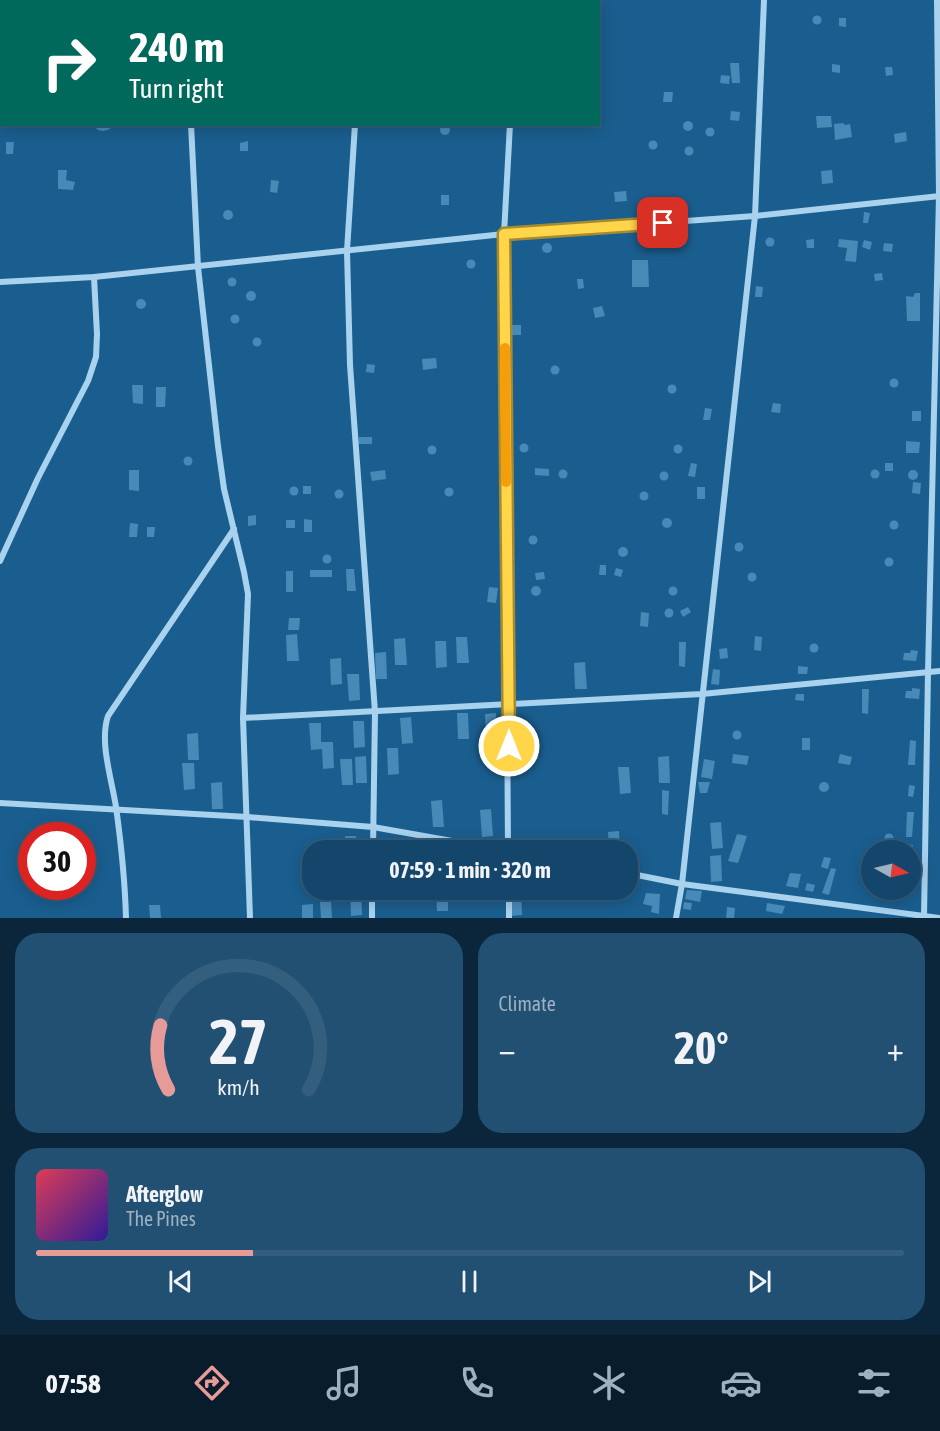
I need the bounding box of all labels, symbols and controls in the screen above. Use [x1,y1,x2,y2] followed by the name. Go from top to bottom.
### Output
[129,23,224,71] text: 240 m
[30,24,108,102] icon: right
[129,73,224,104] text: Turn right
[637,197,688,248] pin
[646,206,679,239] icon: arrive
[477,714,541,778] position arrow
[18,822,96,900] speed limit sign: 30
[861,840,921,900] north arrow
[861,840,921,900] map controls
[389,857,551,883] text: 07:59 · 1 min · 320 m
[499,992,556,1015] text: Climate
[209,1006,268,1077] text: 27
[674,1022,729,1074] text: 20°
[499,1030,516,1068] text: −
[887,1030,904,1068] text: +
[217,1075,260,1100] text: km/h
[126,1181,203,1207] text: Afterglow
[126,1207,196,1230] text: The Pines
[164,1265,197,1298] icon: previous
[453,1265,486,1298] icon: pause
[743,1265,776,1298] icon: next
[191,1362,233,1404] icon: directions
[323,1362,365,1404] icon: music
[456,1362,498,1404] icon: phone
[588,1362,630,1404] icon: climate
[720,1362,762,1404] icon: car
[853,1362,895,1404] icon: filters
[45,1368,101,1399] text: 07:58

